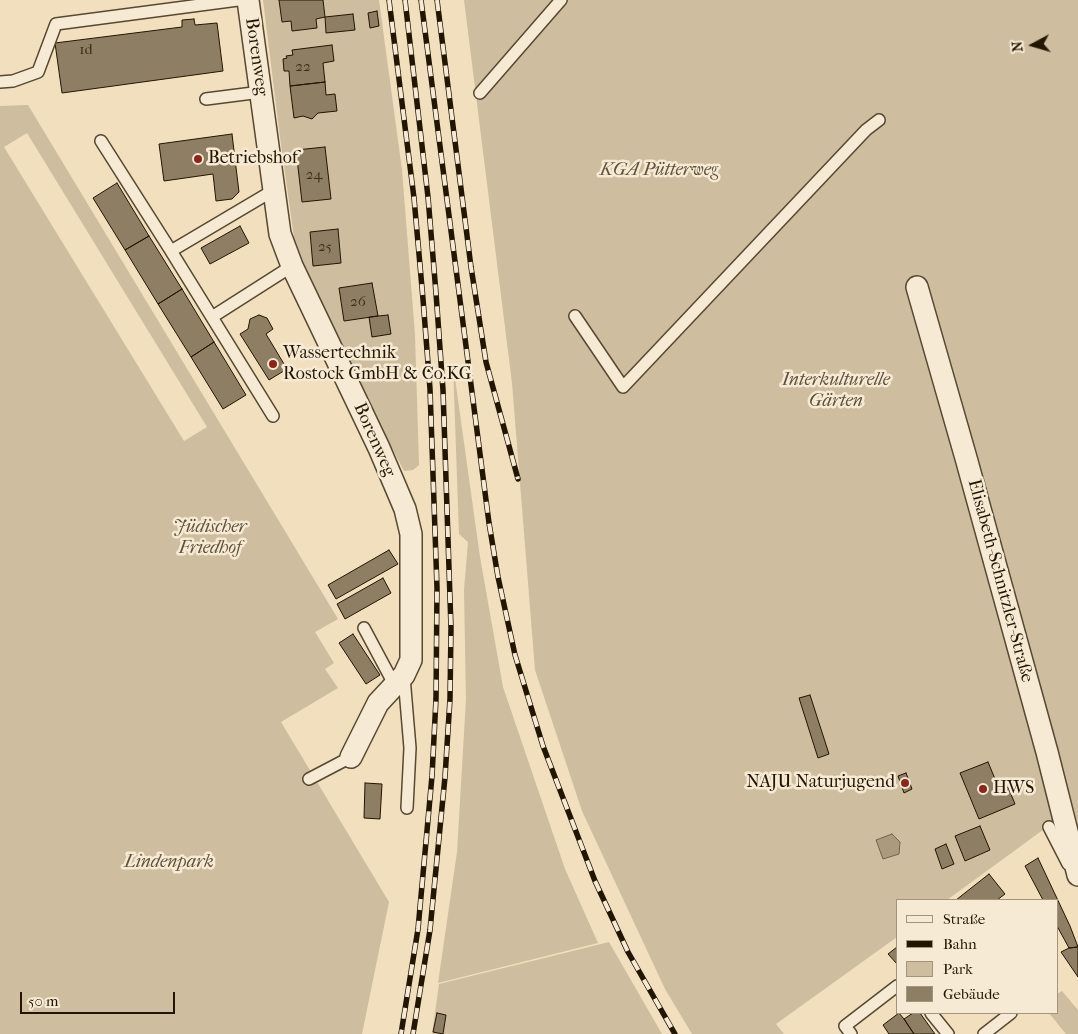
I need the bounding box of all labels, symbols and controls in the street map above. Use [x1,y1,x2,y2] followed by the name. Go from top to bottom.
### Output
[240,16,272,98] street label: Borenweg
[1008,20,1058,70] north arrow
[1009,40,1027,53] text: N
[79,41,93,59] house number: 1d
[295,58,311,76] house number: 22
[208,148,298,170] place label: Betriebshof
[192,153,204,165] marker: Betriebshof
[600,160,718,182] park label: KGA Pütterweg
[306,166,322,184] house number: 24
[318,238,332,256] house number: 25
[350,293,366,311] house number: 26
[283,343,472,386] place label: Wassertechnik Rostock GmbH & Co.KG
[267,358,279,370] marker: Wassertechnik Rostock GmbH & Co.KG
[782,370,890,412] park label: Interkulturelle Gärten
[348,400,400,480] street label: Borenweg
[962,477,1038,685] street label: Elisabeth-Schnitzler-Straße
[173,517,247,560] park label: Jüdischer Friedhof
[746,772,895,794] place label: NAJU Naturjugend
[899,777,911,789] marker: NAJU Naturjugend
[993,778,1034,800] place label: HWS
[977,783,989,795] marker: HWS
[124,852,214,874] park label: Lindenpark
[896,899,1058,1014] legend
[943,910,985,928] text: Straße
[943,935,977,953] text: Bahn
[943,960,973,978] text: Park
[22,982,178,1014] scale bar
[943,985,1000,1003] text: Gebäude
[28,992,58,1010] text: 50 m

